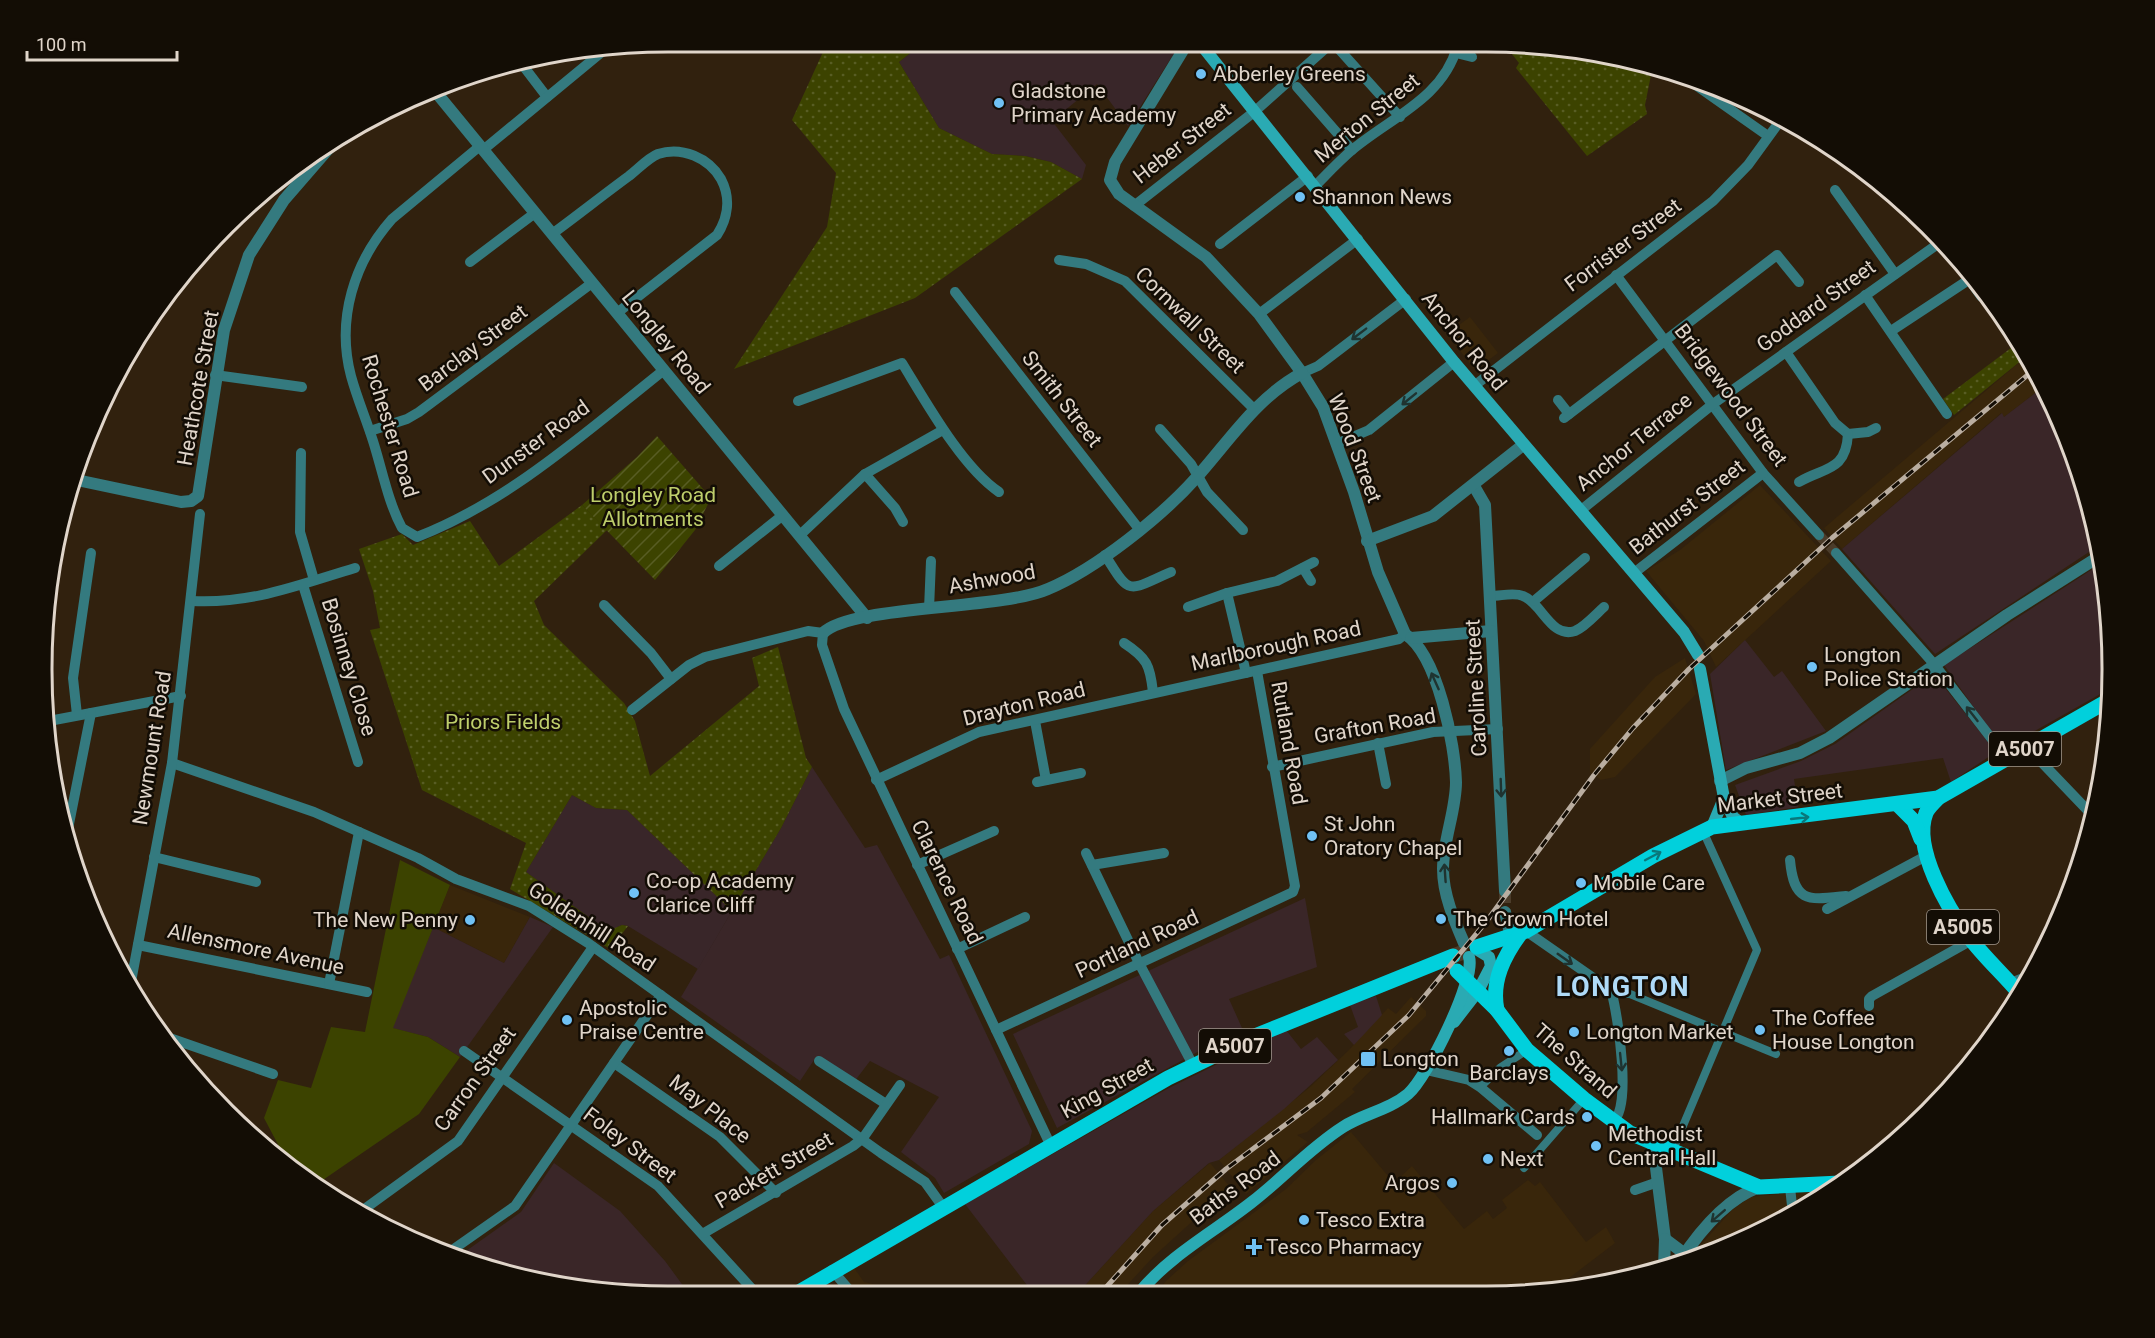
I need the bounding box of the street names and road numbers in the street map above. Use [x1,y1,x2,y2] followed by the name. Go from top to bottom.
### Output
[1310,68,1424,168] street label: Merton Street
[1129,98,1235,188] street label: Heber Street
[1560,193,1686,296] street label: Forrister Street
[1752,255,1880,357] street label: Goddard Street
[1130,262,1250,378] street label: Cornwall Street
[617,285,715,399] street label: Longley Road
[1417,287,1511,395] street label: Anchor Road
[414,299,532,397] street label: Barclay Street
[173,308,224,468] street label: Heathcote Street
[1670,319,1792,471] street label: Bridgewood Street
[1017,346,1107,452] street label: Smith Street
[357,352,423,500] street label: Rochester Road
[1571,388,1697,496] street label: Anchor Terrace
[1323,390,1387,506] street label: Wood Street
[478,395,594,489] street label: Dunster Road
[1624,454,1750,560] street label: Bathurst Street
[947,560,1037,598] street label: Ashwood
[317,595,381,739] street label: Bosinney Close
[1189,616,1363,676] street label: Marlborough Road
[1460,619,1492,757] street label: Caroline Street
[128,669,176,827] street label: Newmount Road
[960,677,1088,731] street label: Drayton Road
[1266,679,1312,807] street label: Rutland Road
[1312,703,1438,749] street label: Grafton Road
[1989,732,2061,766] road number: A5007
[1716,778,1844,818] street label: Market Street
[907,816,987,948] street label: Clarence Road
[524,877,660,977] street label: Goldenhill Road
[1072,905,1202,983] street label: Portland Road
[1927,910,1999,944] road number: A5005
[166,919,346,979] street label: Allensmore Avenue
[1529,1019,1621,1103] street label: The Strand
[429,1022,521,1136] street label: Carron Street
[1199,1029,1271,1063] road number: A5007
[1056,1053,1158,1123] street label: King Street
[665,1070,755,1148] street label: May Place
[579,1102,681,1188] street label: Foley Street
[711,1127,837,1213] street label: Packett Street
[1185,1146,1285,1230] street label: Baths Road

